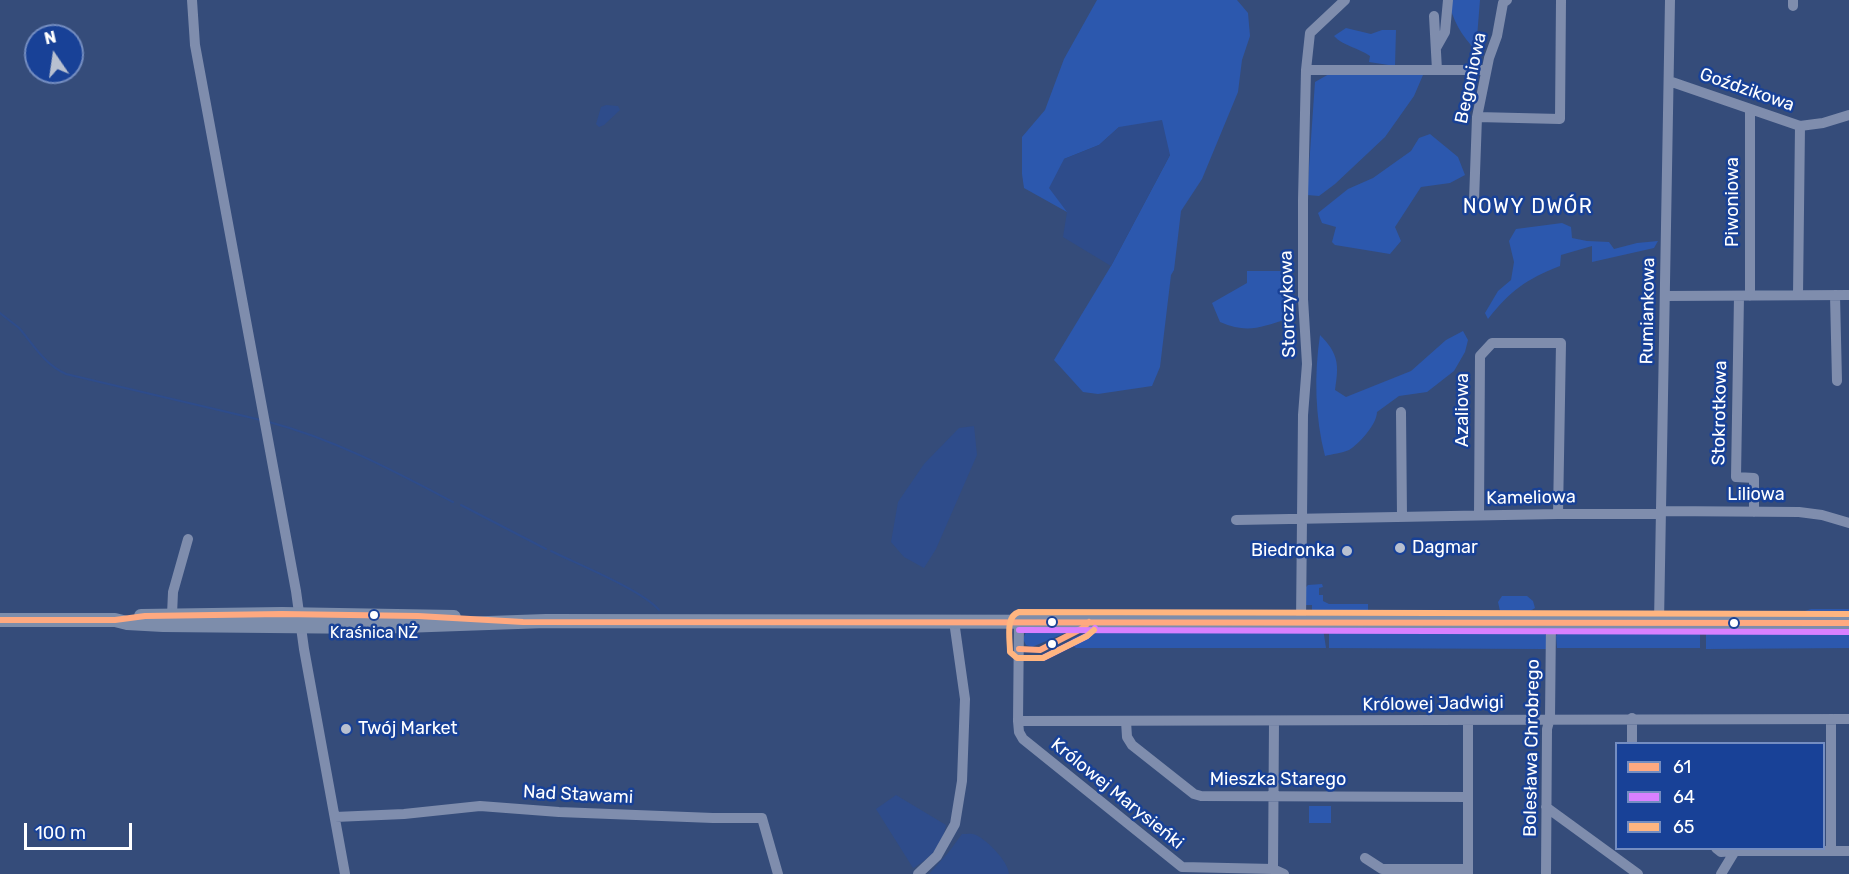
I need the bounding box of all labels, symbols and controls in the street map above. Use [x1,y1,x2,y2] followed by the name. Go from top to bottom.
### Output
[24,24,84,84] north arrow
[43,27,58,48] text: N
[1451,30,1491,126] street label: Begoniowa
[1697,64,1797,116] street label: Goździkowa
[1722,157,1744,247] street label: Piwoniowa
[1463,195,1593,219] district label: NOWY DWÓR
[1275,250,1301,358] street label: Storczykowa
[1636,257,1660,365] street label: Rumiankowa
[1708,360,1732,466] street label: Stokrotkowa
[1452,373,1474,447] street label: Azaliowa
[1727,484,1785,506] street label: Liliowa
[1486,486,1576,510] street label: Kameliowa
[1412,537,1478,559] place label: Dagmar
[1251,540,1335,562] place label: Biedronka
[1393,541,1407,555] marker: Dagmar
[1340,544,1354,558] marker: Biedronka
[368,609,380,621] marker: Kraśnica NŻ
[1046,616,1058,628] unlabelled marker
[1728,617,1740,629] unlabelled marker
[330,623,418,643] place label: Kraśnica NŻ
[1046,638,1058,650] unlabelled marker
[1520,659,1544,837] street label: Bolesława Chrobrego
[1362,692,1504,716] street label: Królowej Jadwigi
[358,718,458,740] place label: Twój Market
[339,722,353,736] marker: Twój Market
[1046,734,1188,854] street label: Królowej Marysieńki
[1615,742,1825,850] legend
[1673,756,1691,778] text: 61
[1210,769,1346,791] street label: Mieszka Starego
[522,781,634,809] street label: Nad Stawami
[1673,786,1695,808] text: 64
[27,811,135,849] scale bar
[1673,816,1695,838] text: 65
[35,822,86,844] text: 100 m

